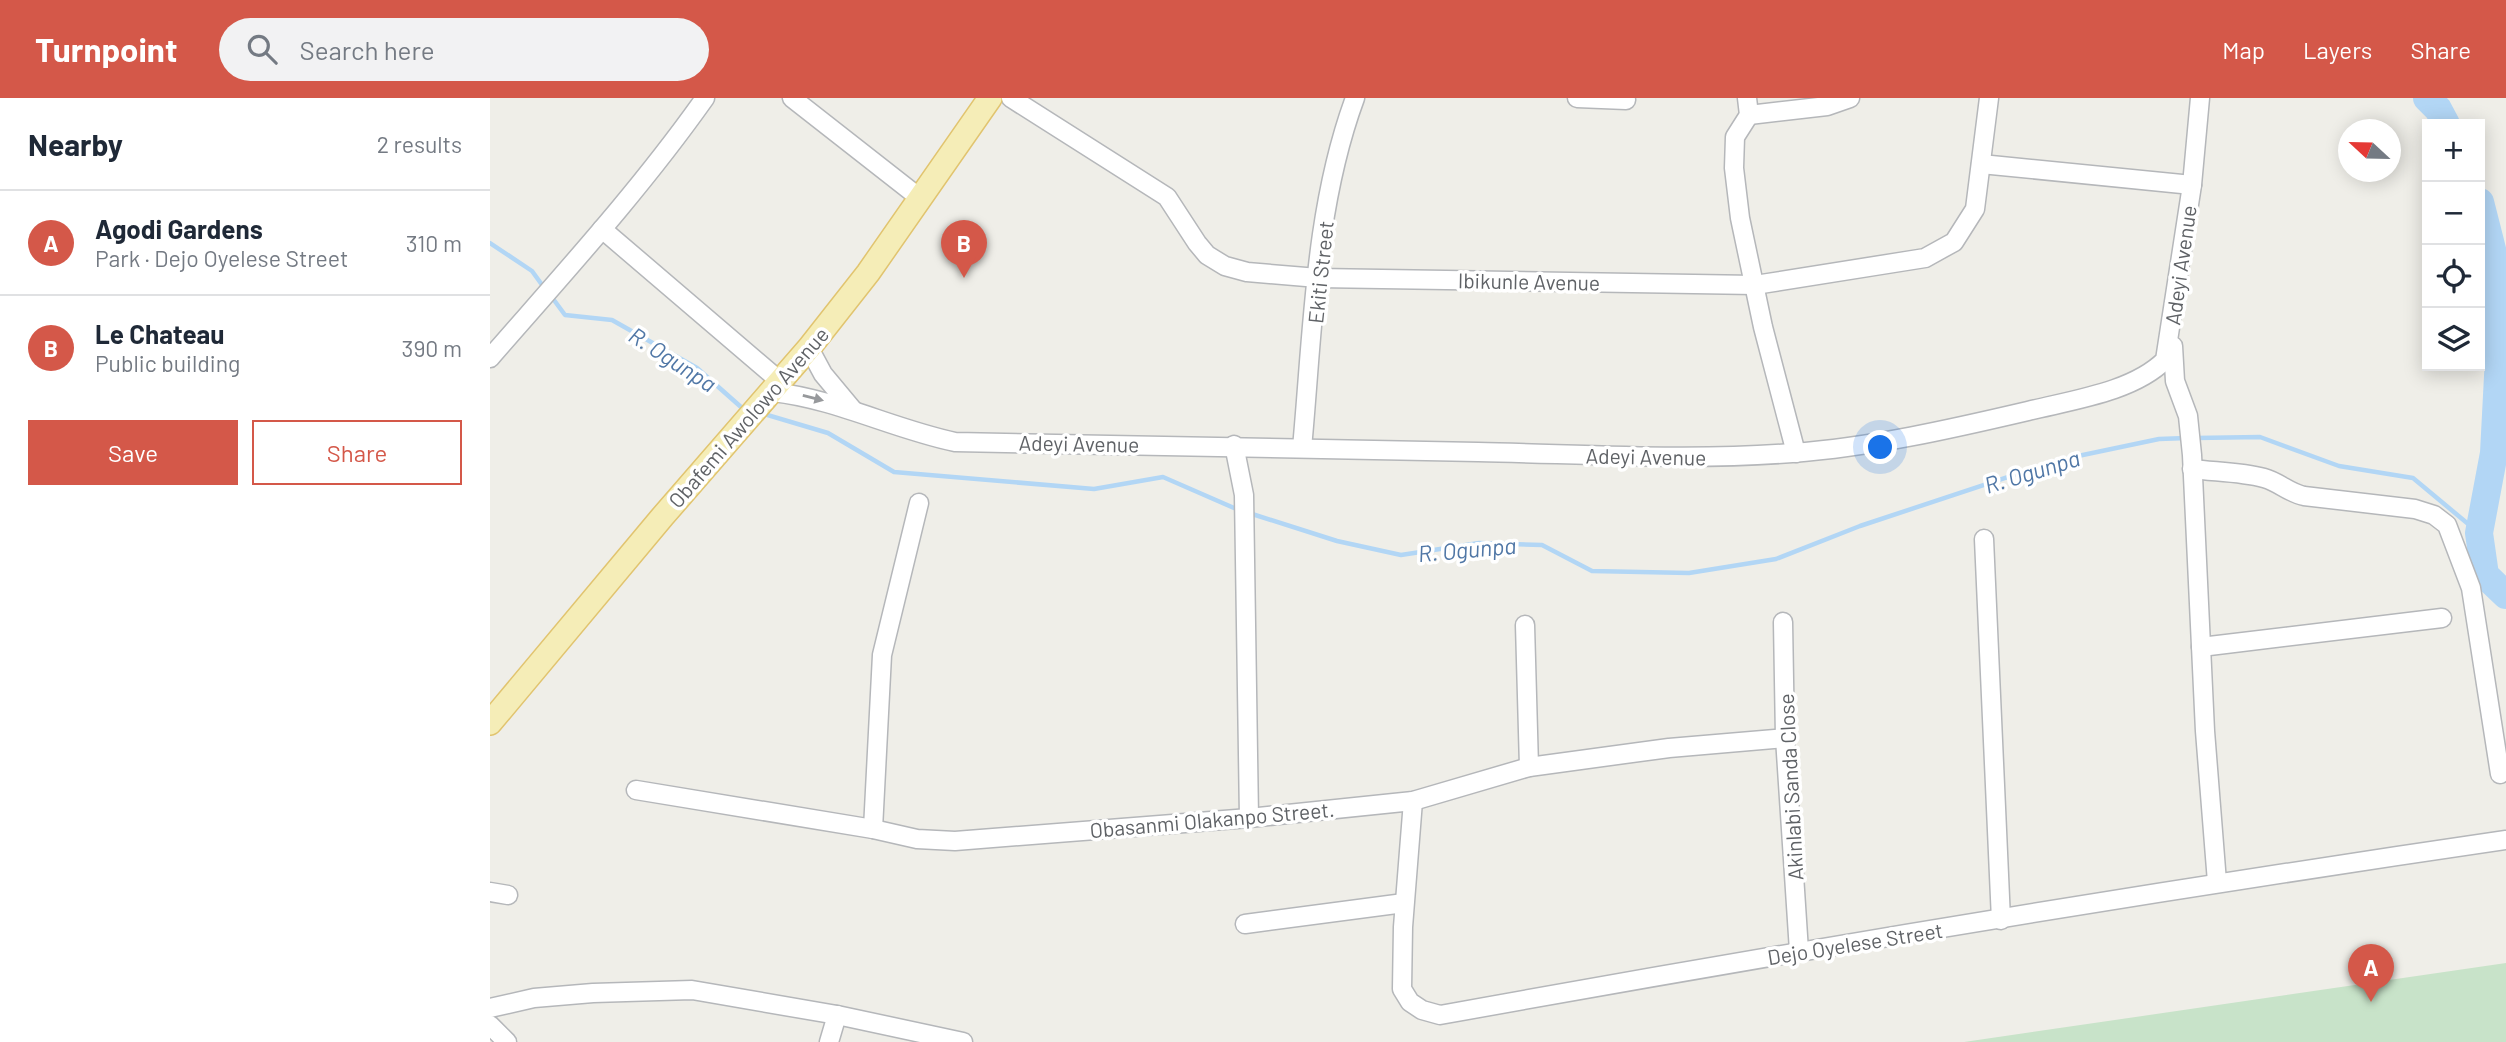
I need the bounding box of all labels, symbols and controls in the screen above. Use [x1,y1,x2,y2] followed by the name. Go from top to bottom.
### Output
[219,18,709,81] search box
[35,29,177,69] text: Turnpoint
[243,30,281,68] icon: search
[299,34,435,65] text: Search here
[2222,35,2265,64] text: Map
[2303,35,2372,64] text: Layers
[2410,35,2471,64] text: Share
[2338,119,2401,182] north arrow
[2422,119,2485,371] map controls
[2422,119,2485,182] button: +
[28,126,123,162] text: Nearby
[377,130,462,158] text: 2 results
[2422,182,2485,245] button: −
[2159,203,2201,327] street label: Adeyi Avenue
[95,213,263,244] text: Agodi Gardens
[1302,219,1338,325] street label: Ekiti Street
[941,220,987,278] pin: B
[43,229,59,257] text: A
[406,229,462,257] text: 310 m
[95,244,348,272] text: Park · Dejo Oyelese Street
[2422,245,2485,308] button: locate
[1458,267,1600,295] street label: Ibikunle Avenue
[2422,308,2485,371] button: layers
[95,318,224,349] text: Le Chateau
[624,320,722,398] water label: R. Ogunpa
[663,322,833,512] street label: Obafemi Awolowo Avenue
[44,334,58,362] text: B
[402,334,462,362] text: 390 m
[95,349,240,377] text: Public building
[802,393,824,404] one-way arrow
[28,420,238,485] button: Save
[252,420,462,485] button: Share
[1018,429,1140,457] street label: Adeyi Avenue
[1863,430,1897,464] your location
[1585,442,1707,470] street label: Adeyi Avenue
[1981,443,2083,499] water label: R. Ogunpa
[1417,531,1517,567] water label: R. Ogunpa
[1773,693,1807,881] street label: Akinlabi Sanda Close
[1089,796,1335,842] street label: Obasanmi Olakanpo Street.
[1766,917,1944,969] street label: Dejo Oyelese Street
[2348,944,2394,1002] pin: A

